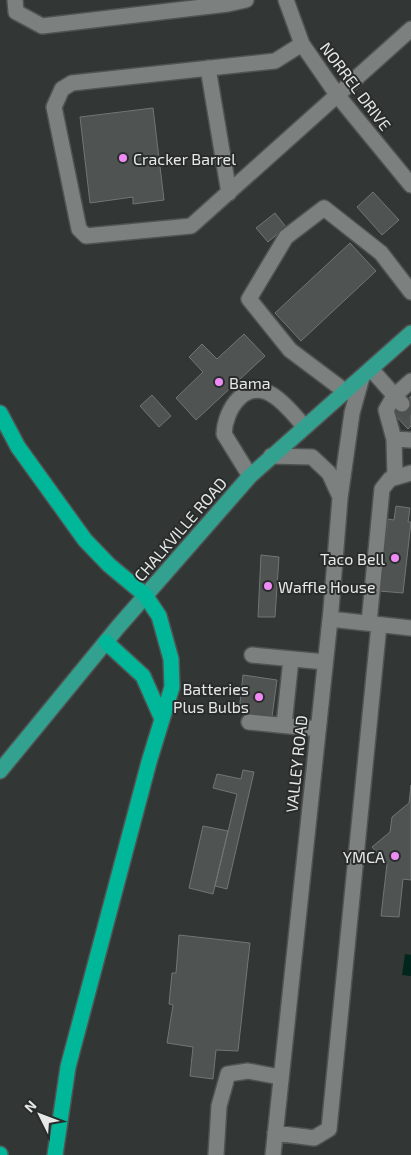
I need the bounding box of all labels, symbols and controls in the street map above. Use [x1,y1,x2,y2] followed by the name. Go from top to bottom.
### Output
[317,38,395,134] street label: NORREL DRIVE
[133,149,236,168] place label: Cracker Barrel
[117,152,129,164] marker: Cracker Barrel
[229,373,271,392] place label: Bama
[213,376,225,388] marker: Bama
[130,473,230,585] street label: CHALKVILLE ROAD
[320,549,385,568] place label: Taco Bell
[389,552,401,564] marker: Taco Bell
[278,577,376,596] place label: Waffle House
[262,580,274,592] marker: Waffle House
[173,679,249,716] place label: Batteries Plus Bulbs
[253,691,265,703] marker: Batteries Plus Bulbs
[281,714,311,814] street label: VALLEY ROAD
[343,847,385,866] place label: YMCA
[389,850,401,862] marker: YMCA
[15,1090,65,1140] north arrow
[20,1097,40,1115] text: N

